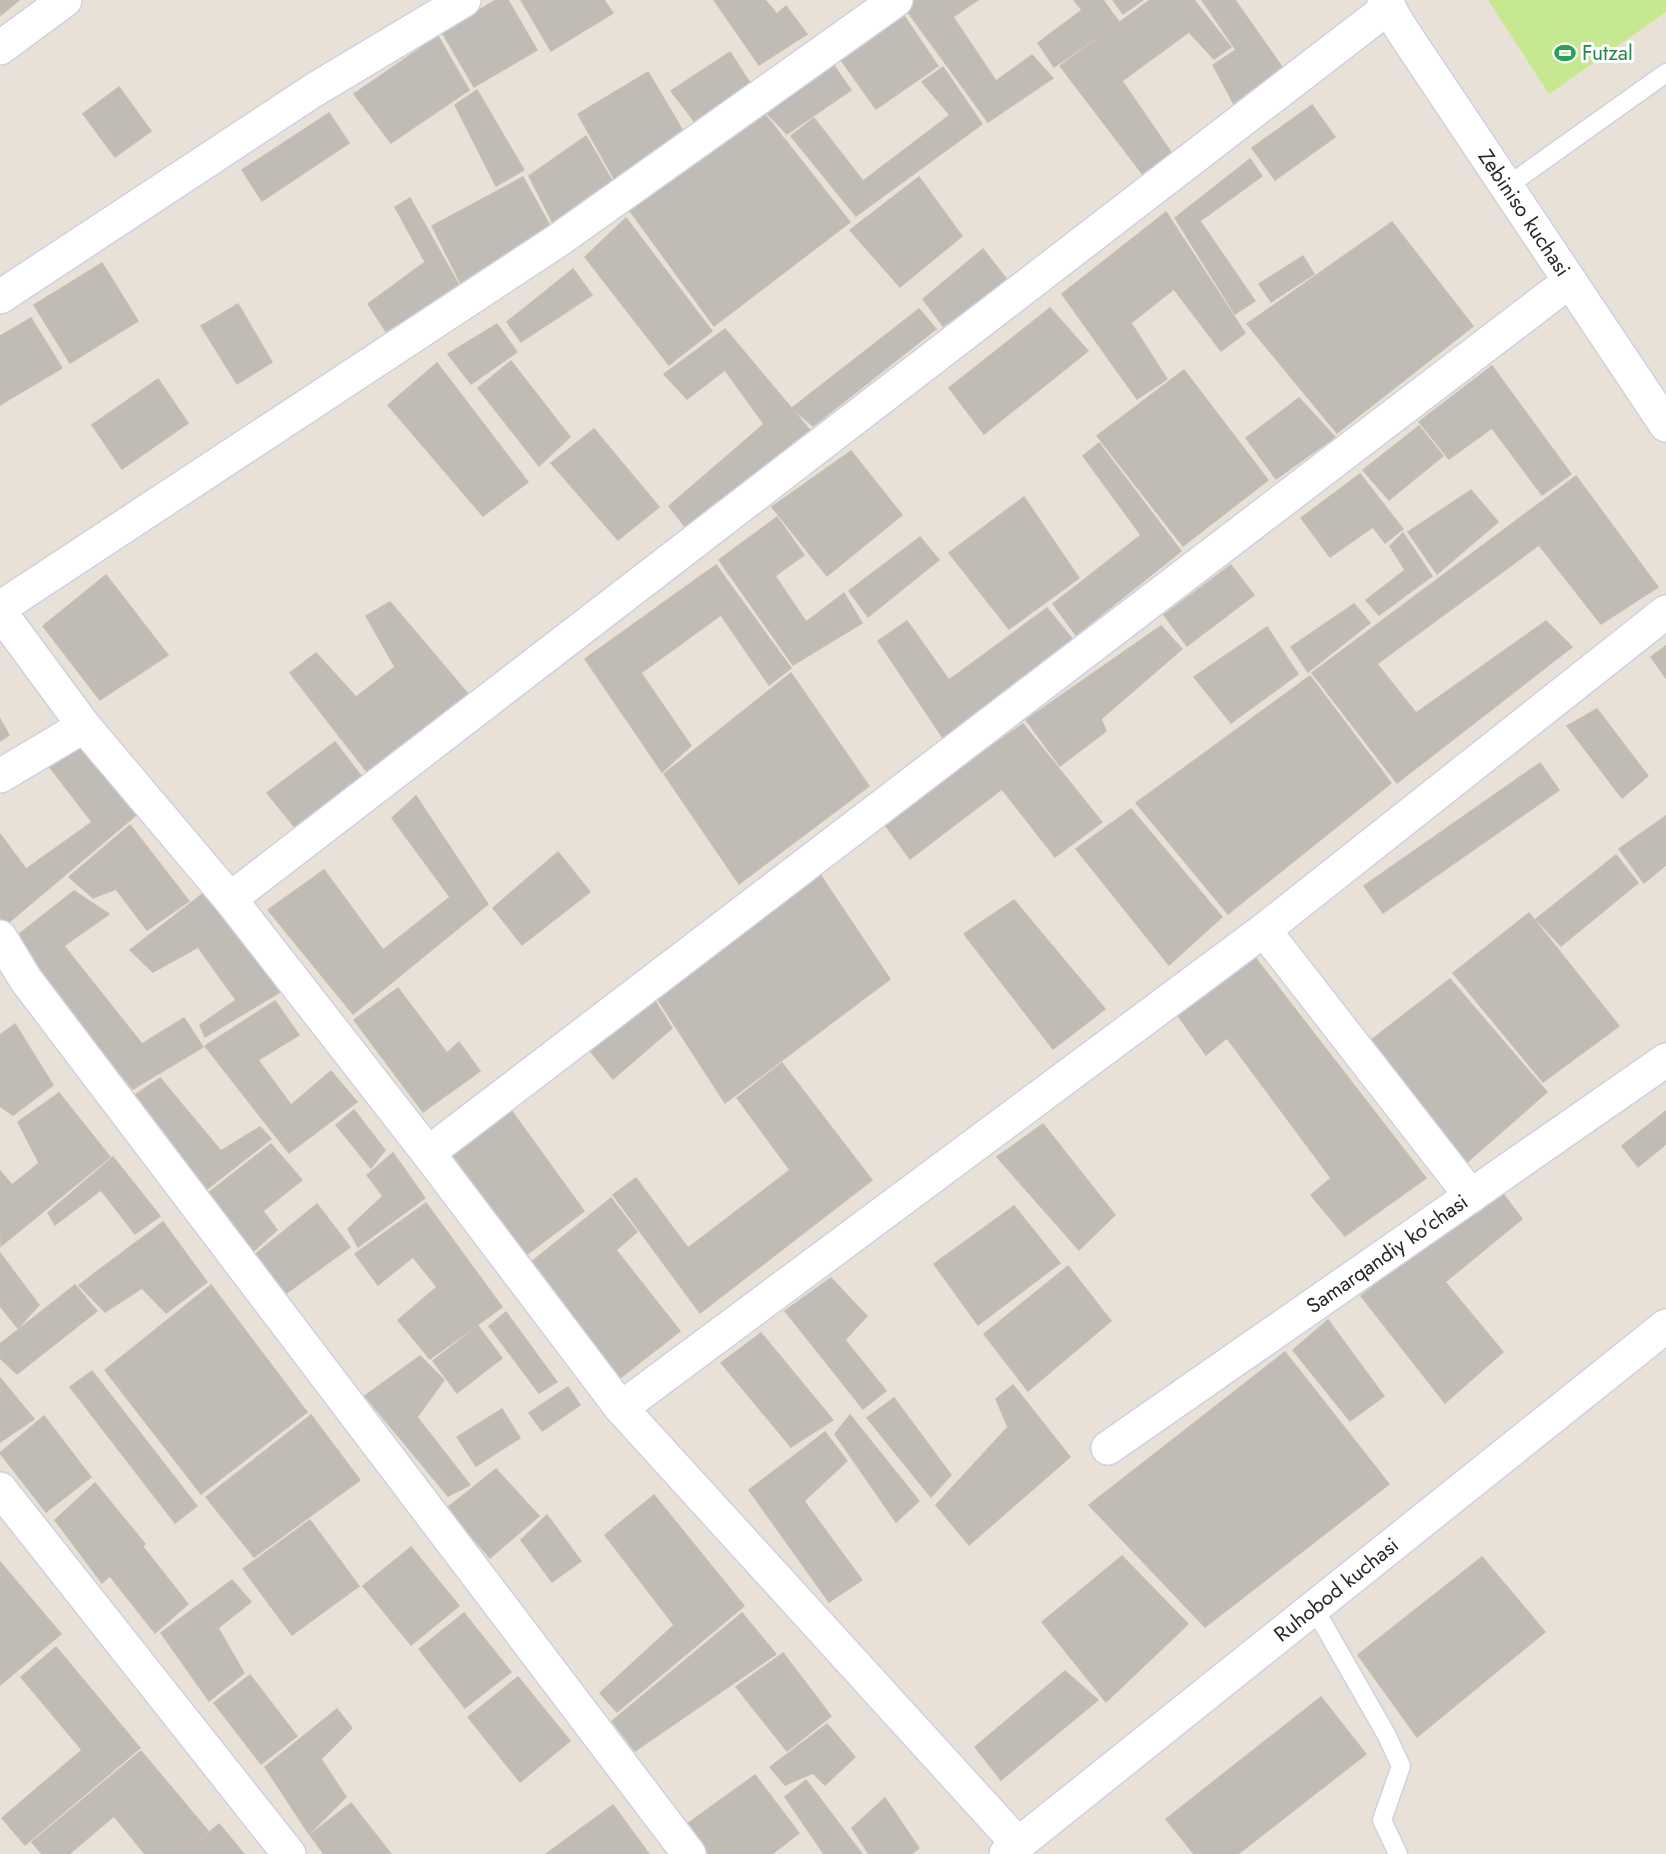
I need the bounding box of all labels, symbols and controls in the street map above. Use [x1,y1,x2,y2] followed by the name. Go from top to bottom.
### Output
[1582,38,1633,68] place label: Futzal
[1553,41,1577,65] sports icon: Futzal
[1471,143,1578,282] street label: Zebiniso kuchasi
[1300,1187,1474,1321] street label: Samarqandiy ko'chasi
[1267,1530,1405,1649] street label: Ruhobod kuchasi

